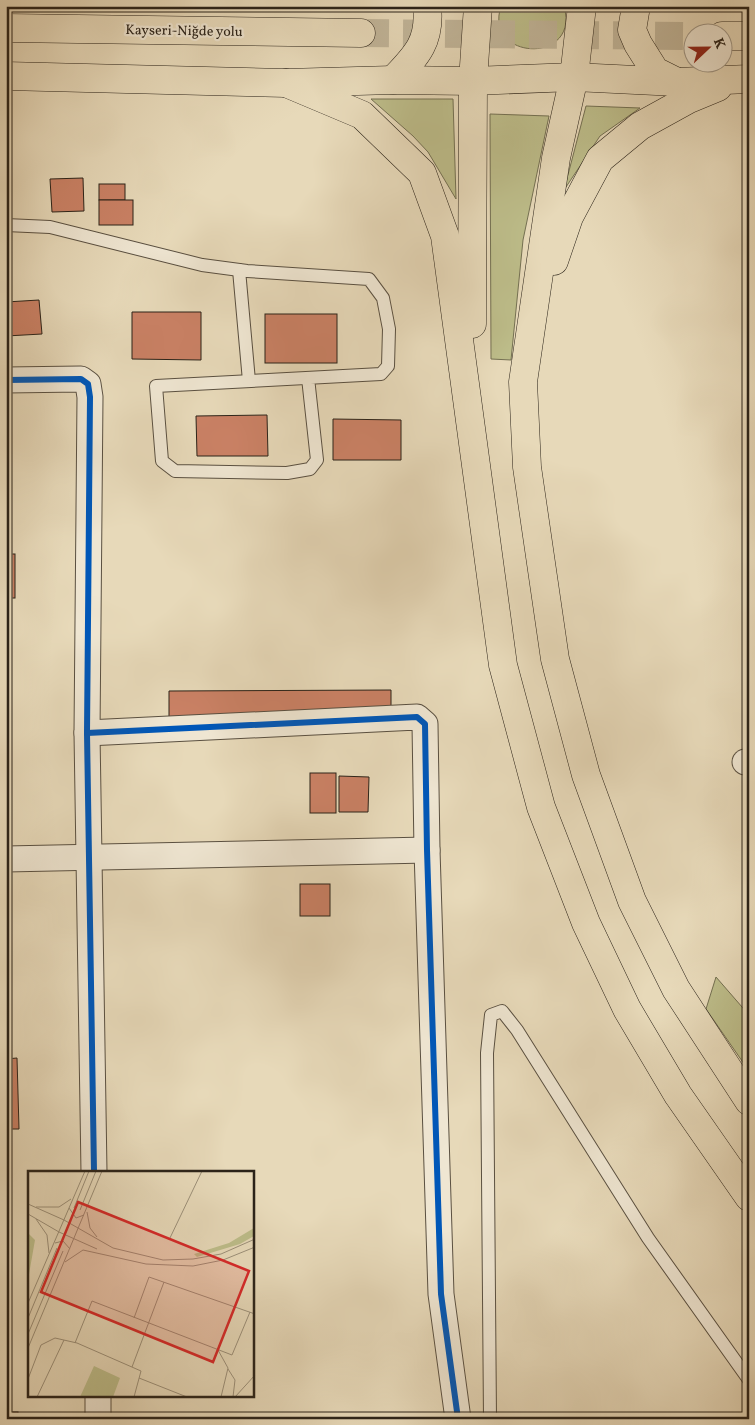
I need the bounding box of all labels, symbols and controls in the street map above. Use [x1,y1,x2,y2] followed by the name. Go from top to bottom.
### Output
[125,21,243,42] street label: Kayseri-Niğde yolu
[682,22,732,72] north arrow
[708,35,729,52] text: K
[28,1171,254,1398] inset map

